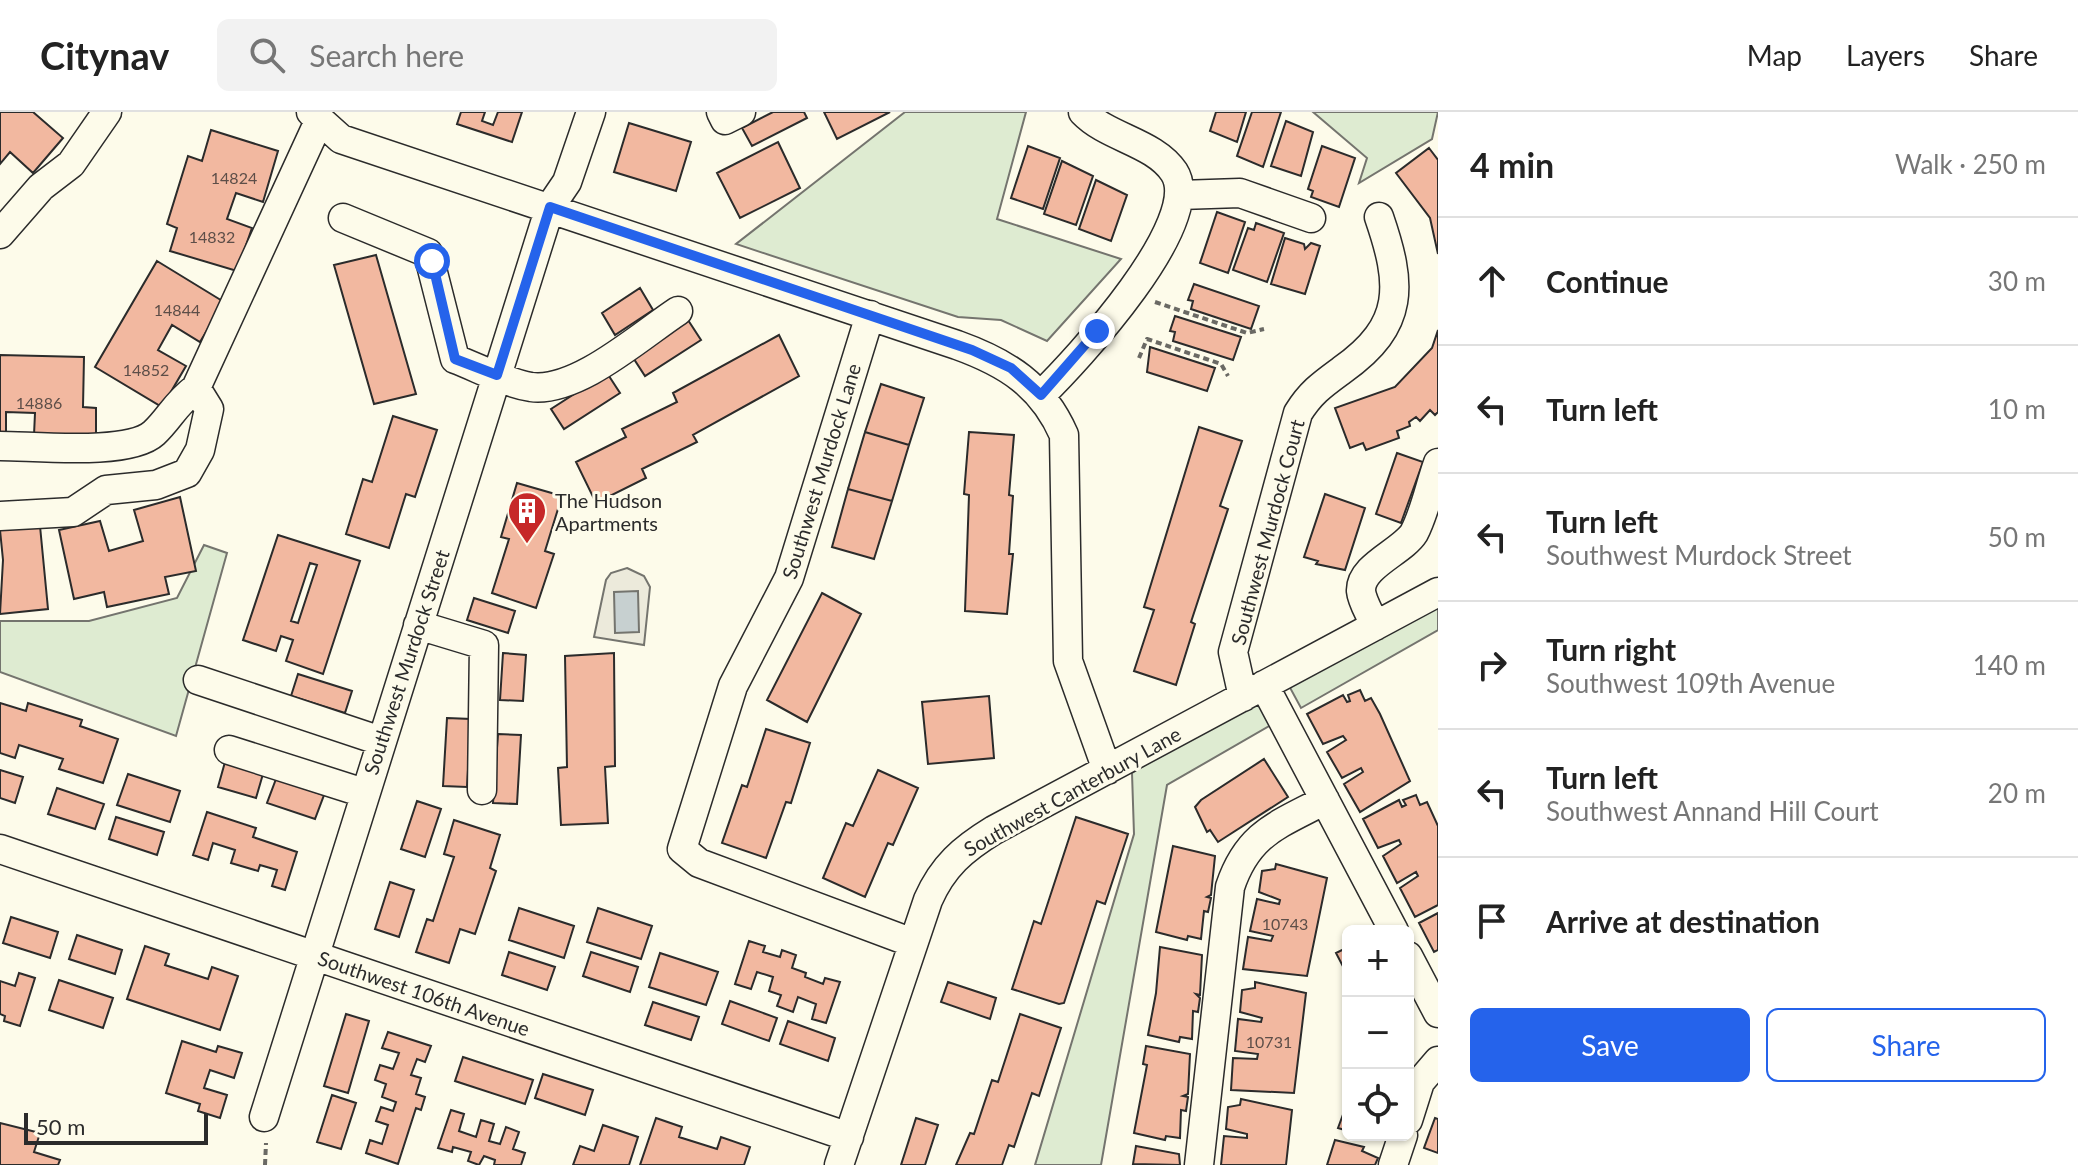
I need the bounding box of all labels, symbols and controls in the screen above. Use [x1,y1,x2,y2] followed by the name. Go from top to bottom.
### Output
[217,19,777,91] search box
[40,32,169,78] text: Citynav
[245,33,289,77] icon: search
[309,37,464,73] text: Search here
[1747,38,1802,72] text: Map
[1846,38,1925,72] text: Layers
[1969,38,2038,72] text: Share
[1470,144,1554,185] text: 4 min
[1895,148,2046,180] text: Walk · 250 m
[211,168,257,187] house number: 14824
[189,227,235,246] house number: 14832
[414,243,450,279] route start
[1470,259,1514,303] icon: ahead
[1546,263,1669,299] text: Continue
[1988,265,2046,297] text: 30 m
[154,300,200,319] house number: 14844
[1079,313,1115,349] route end
[123,360,169,379] house number: 14852
[777,360,865,582] street label: Southwest Murdock Lane
[1470,387,1514,431] icon: left
[1546,391,1658,427] text: Turn left
[16,393,62,412] house number: 14886
[1988,393,2046,425] text: 10 m
[1225,417,1309,647] street label: Southwest Murdock Court
[555,488,662,535] place label: The Hudson Apartments
[506,490,548,545] building icon: The Hudson Apartments
[1546,503,1658,539] text: Turn left
[1470,515,1514,559] icon: left
[1988,521,2046,553] text: 50 m
[1546,539,1852,571] text: Southwest Murdock Street
[358,546,454,778] street label: Southwest Murdock Street
[1546,631,1676,667] text: Turn right
[1470,643,1514,687] icon: right
[1973,649,2046,681] text: 140 m
[1546,667,1835,699] text: Southwest 109th Avenue
[959,721,1185,861] street label: Southwest Canterbury Lane
[1546,759,1658,795] text: Turn left
[1470,771,1514,815] icon: left
[1988,777,2046,809] text: 20 m
[1546,795,1879,827] text: Southwest Annand Hill Court
[1470,899,1514,943] icon: arrive
[1546,903,1820,939] text: Arrive at destination
[1262,914,1308,933] house number: 10743
[1342,925,1414,1141] map controls
[1342,925,1414,997] button: +
[315,945,533,1041] street label: Southwest 106th Avenue
[1342,997,1414,1069] button: −
[1470,1008,1750,1082] button: Save
[1766,1008,2046,1082] button: Share
[1246,1032,1292,1051] house number: 10731
[1342,1069,1414,1141] button: locate
[24,1109,208,1145] scale bar
[36,1113,85,1140] text: 50 m

